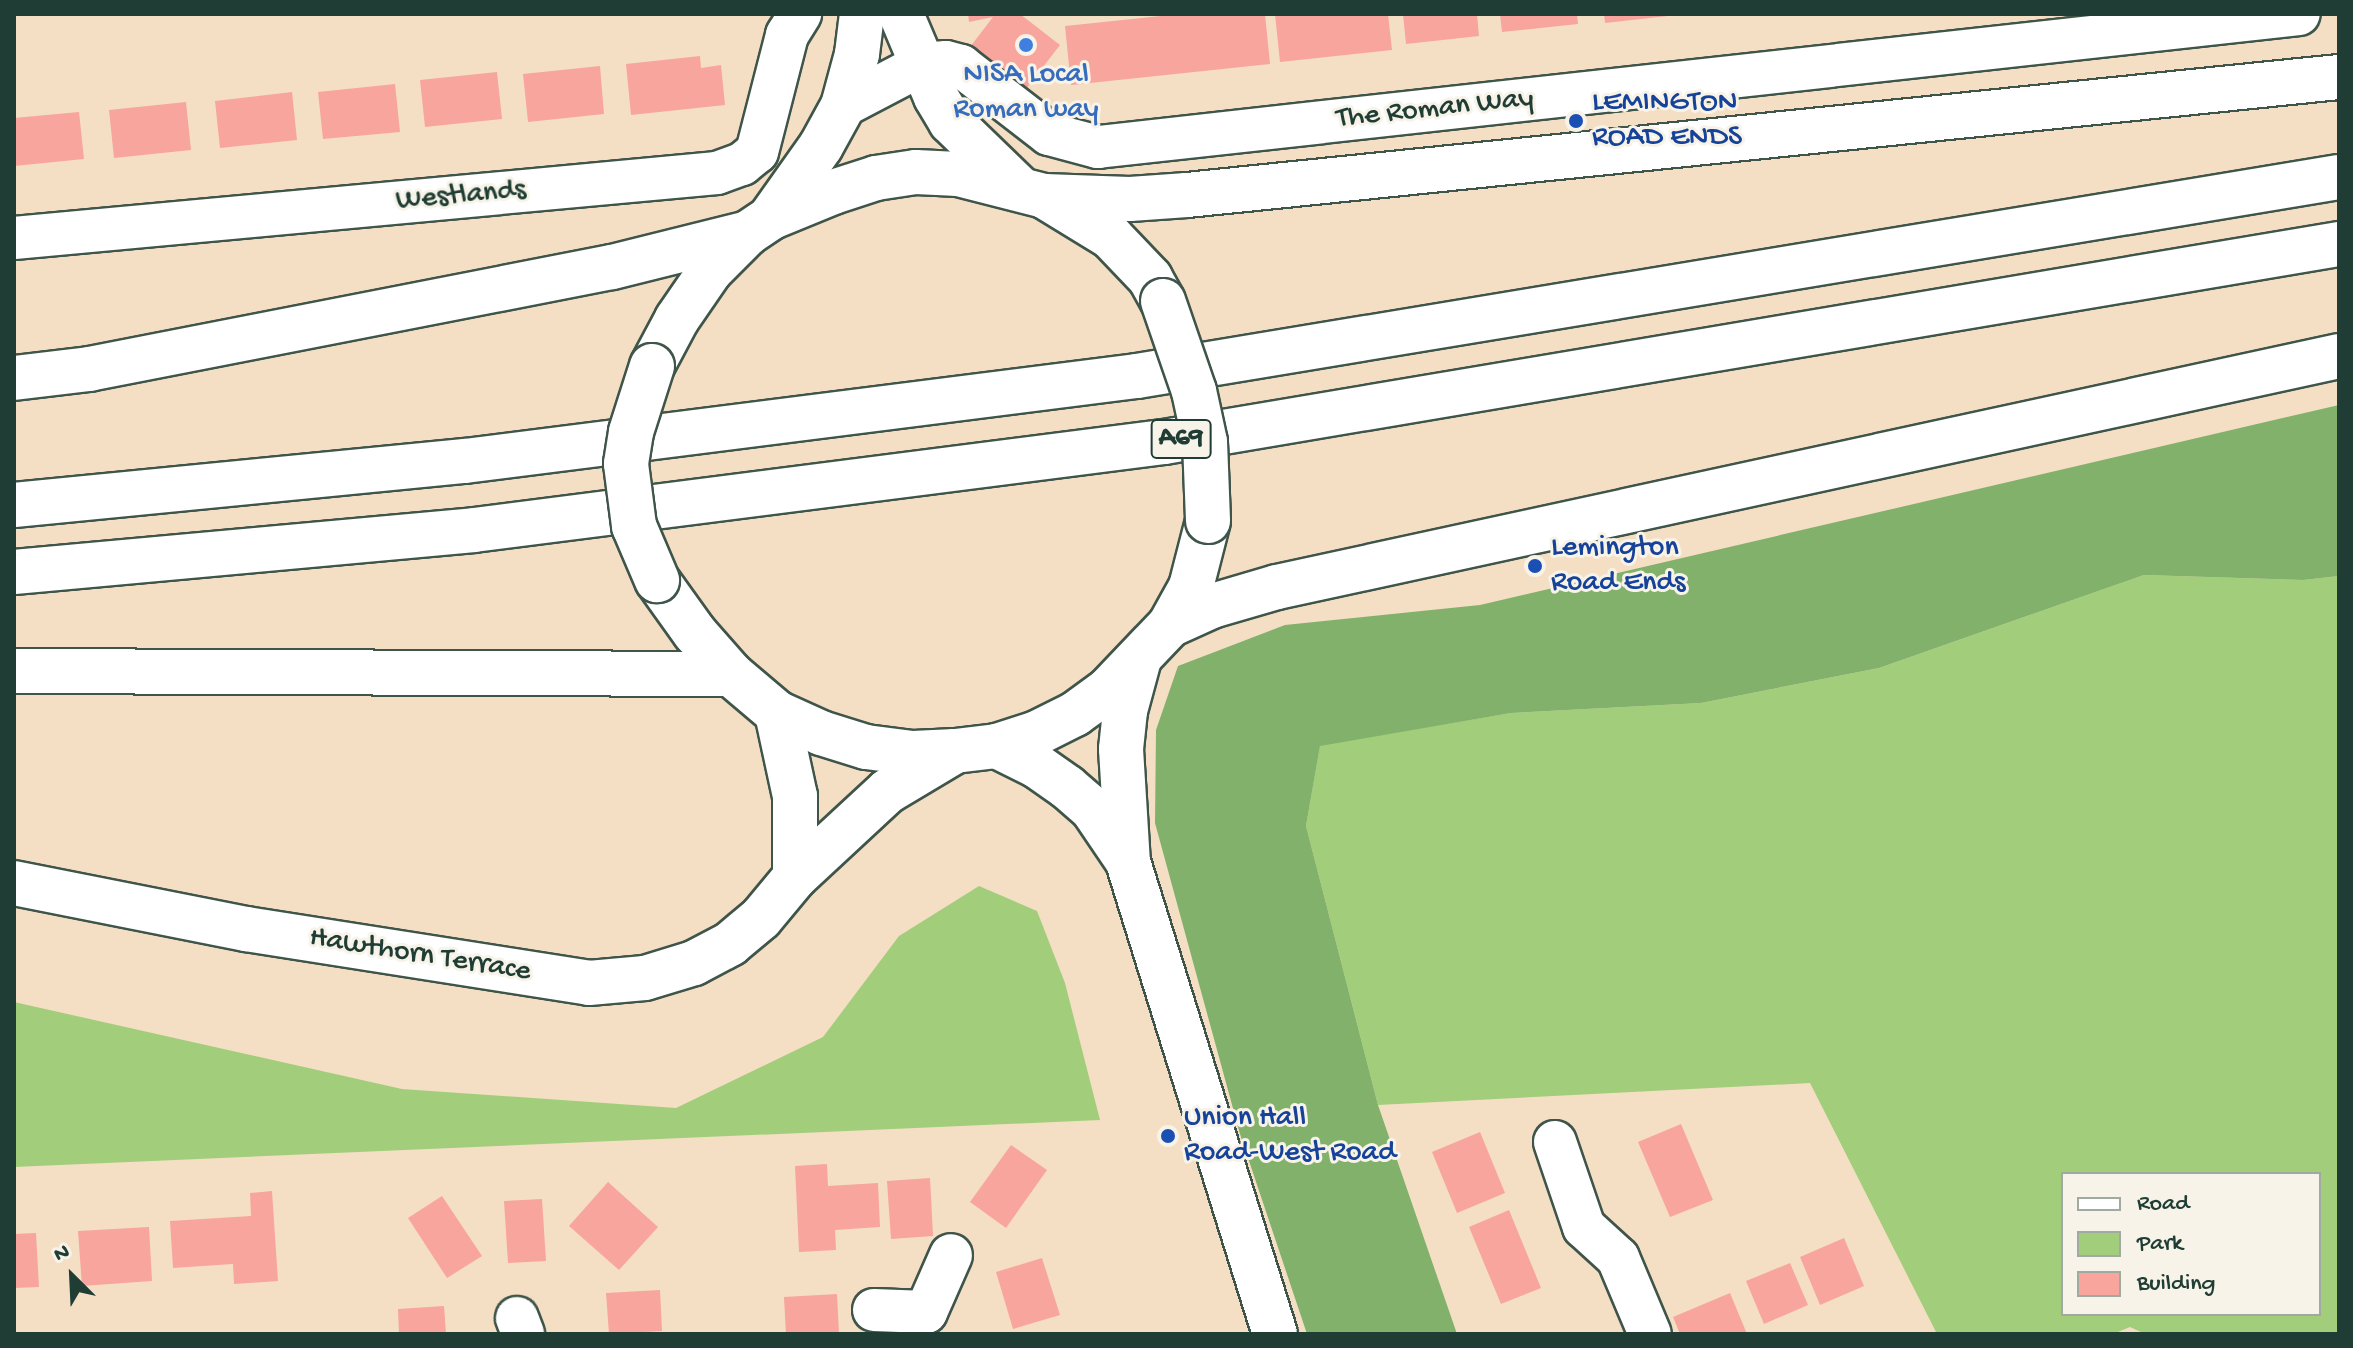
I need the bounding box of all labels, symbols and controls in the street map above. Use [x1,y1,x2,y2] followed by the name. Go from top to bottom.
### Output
[1017,36,1035,54] marker: NISA Local Roman way
[953,58,1099,128] place label: NISA Local Roman way
[1335,82,1535,138] street label: The Roman Way
[1592,86,1742,156] place label: LEMINGTON ROAD ENDS
[1567,112,1585,130] marker: LEMINGTON ROAD ENDS
[394,173,528,221] street label: Westlands
[1149,415,1213,463] road number: A69
[1551,531,1685,602] place label: Lemington Road Ends
[1526,557,1544,575] marker: Lemington Road Ends
[307,921,533,991] street label: Hawthorn Terrace
[1184,1101,1396,1172] place label: Union Hall Road-West Road
[1159,1127,1177,1145] marker: Union Hall Road-West Road
[2061,1172,2321,1316] legend
[2137,1190,2189,1219] text: Road
[2137,1230,2183,1259] text: Park
[32,1236,112,1316] north arrow
[50,1239,74,1269] text: N
[2137,1270,2215,1299] text: Building

